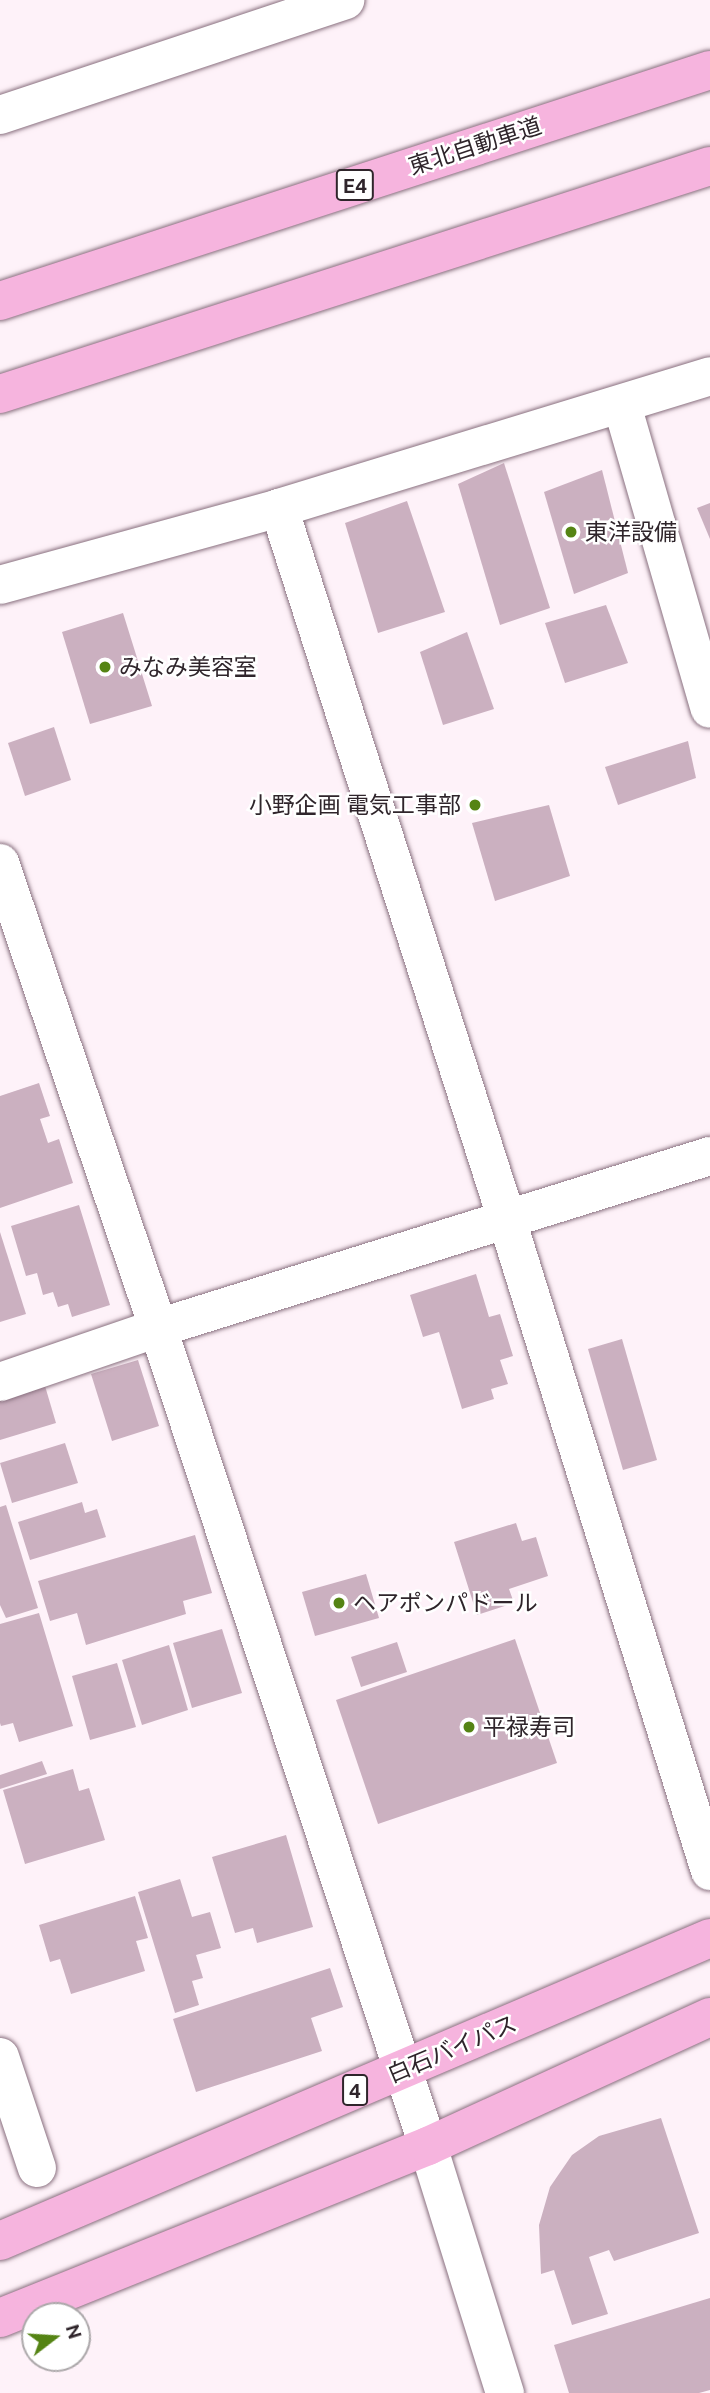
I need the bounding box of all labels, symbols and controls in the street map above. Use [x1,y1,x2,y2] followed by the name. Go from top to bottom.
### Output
[405,112,545,180] street label: 東北自動車道
[336,168,374,202] road number: E4
[585,518,677,546] place label: 東洋設備
[563,524,579,540] marker: 東洋設備
[119,653,257,681] place label: みなみ美容室
[97,659,113,675] marker: みなみ美容室
[249,791,461,819] place label: 小野企画 電気工事部
[467,797,483,813] marker: 小野企画 電気工事部
[353,1589,537,1617] place label: ヘアポンパドール
[331,1595,347,1611] marker: ヘアポンパドール
[483,1713,575,1741] place label: 平禄寿司
[461,1719,477,1735] marker: 平禄寿司
[383,2009,521,2089] street label: 白石バイパス
[341,2072,369,2108] road number: 4
[21,2302,91,2372] north arrow
[62,2321,87,2341] text: N

